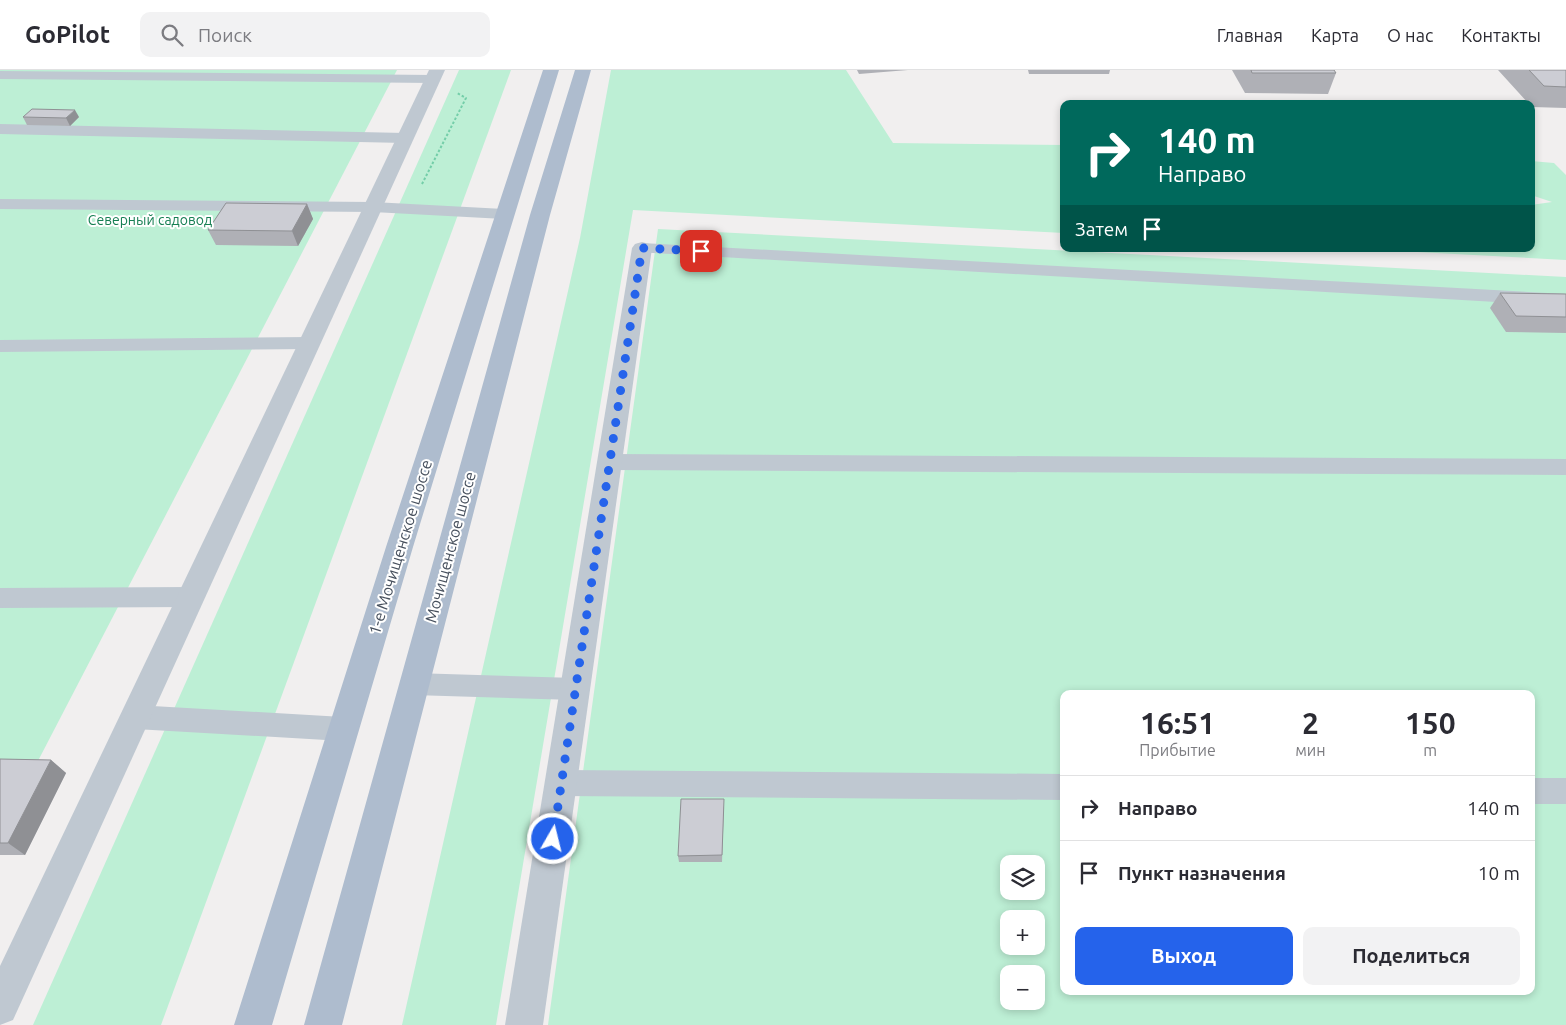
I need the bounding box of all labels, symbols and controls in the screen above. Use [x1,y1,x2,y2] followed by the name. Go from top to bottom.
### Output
[140,12,490,57] search box
[25,21,110,48] text: GoPilot
[158,21,186,49] icon: search
[198,24,252,46] text: Поиск
[1217,25,1283,45] text: Главная
[1311,25,1359,45] text: Карта
[1387,25,1433,45] text: О нас
[1461,25,1541,45] text: Контакты
[1075,120,1140,185] icon: right
[1158,120,1256,160] text: 140 m
[1158,161,1246,186] text: Направо
[88,212,212,228] park label: Северный садовод
[1138,215,1166,243] icon: arrive
[1075,218,1128,240] text: Затем
[680,230,722,272] pin
[687,237,715,265] icon: arrive
[365,457,435,637] street label: 1-е Мочищенское шоссе
[421,469,479,625] street label: Мочищенское шоссе
[1140,706,1215,740] text: 16:51
[1302,706,1319,740] text: 2
[1405,706,1456,740] text: 150
[1139,741,1216,759] text: Прибытие
[1295,741,1326,759] text: мин
[1423,741,1437,759] text: m
[1075,794,1103,822] icon: right
[1118,797,1198,819] text: Направо
[1467,797,1520,819] text: 140 m
[526,812,578,864] position arrow
[1000,855,1045,1010] map controls
[1000,855,1045,900] button: layers
[1075,859,1103,887] icon: arrive
[1118,862,1286,884] text: Пункт назначения
[1478,862,1520,884] text: 10 m
[1000,910,1045,955] button: +
[1075,927,1293,985] button: Выход
[1303,927,1520,985] button: Поделиться
[1000,965,1045,1010] button: −

